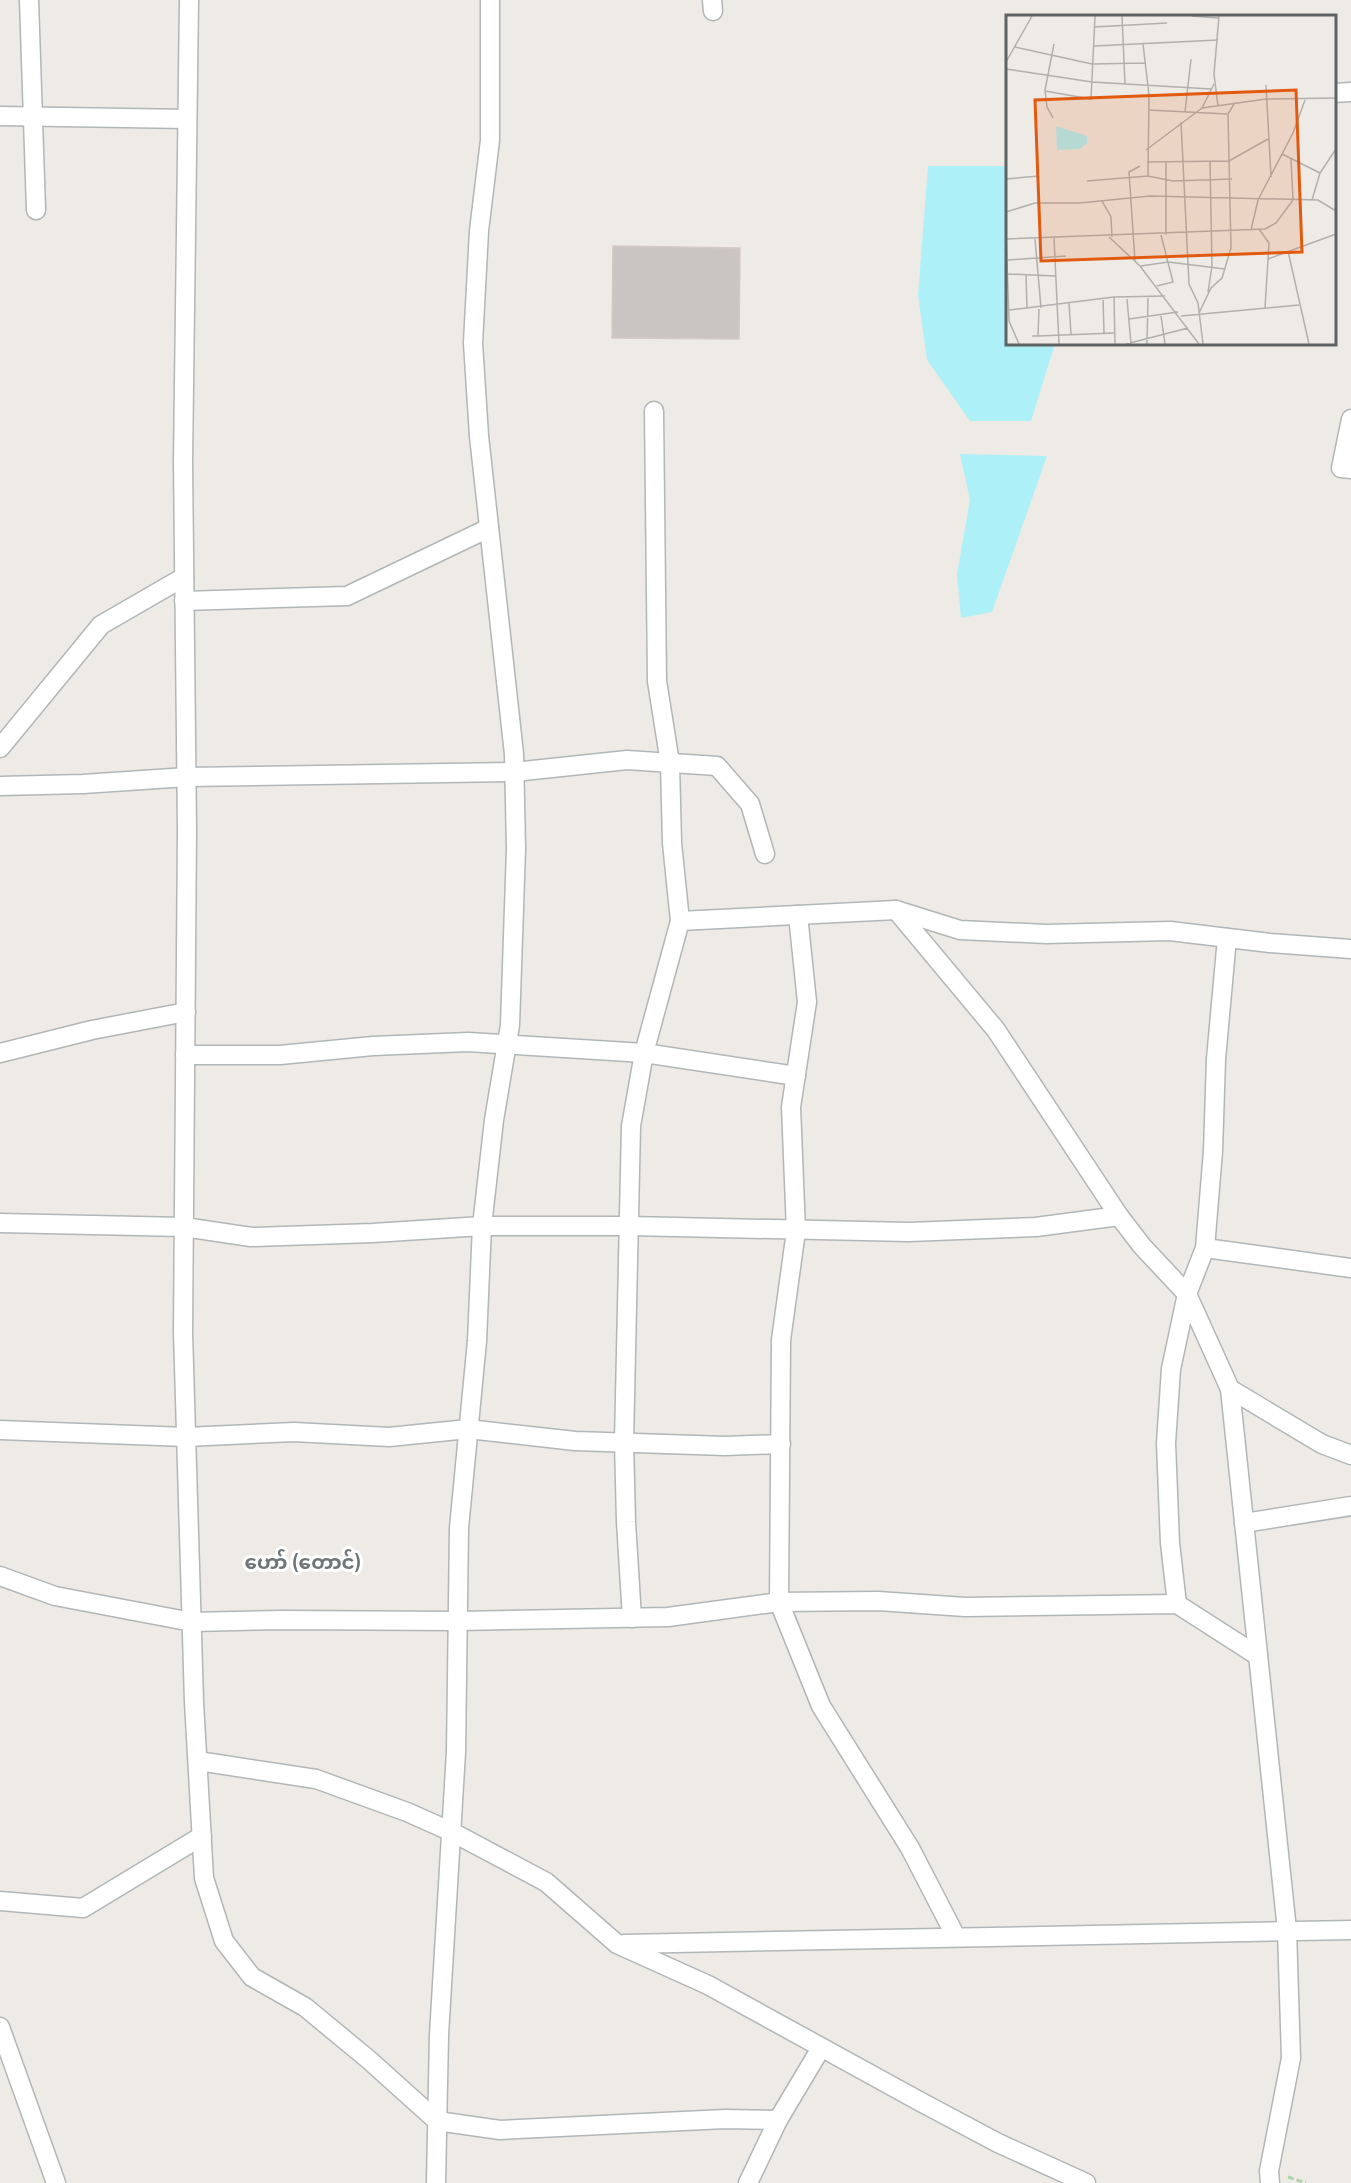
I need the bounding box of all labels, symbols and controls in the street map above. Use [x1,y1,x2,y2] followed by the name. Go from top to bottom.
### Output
[1006,15,1336,345] inset map
[244,1549,362,1574] district label: ဟော် (တောင်)

